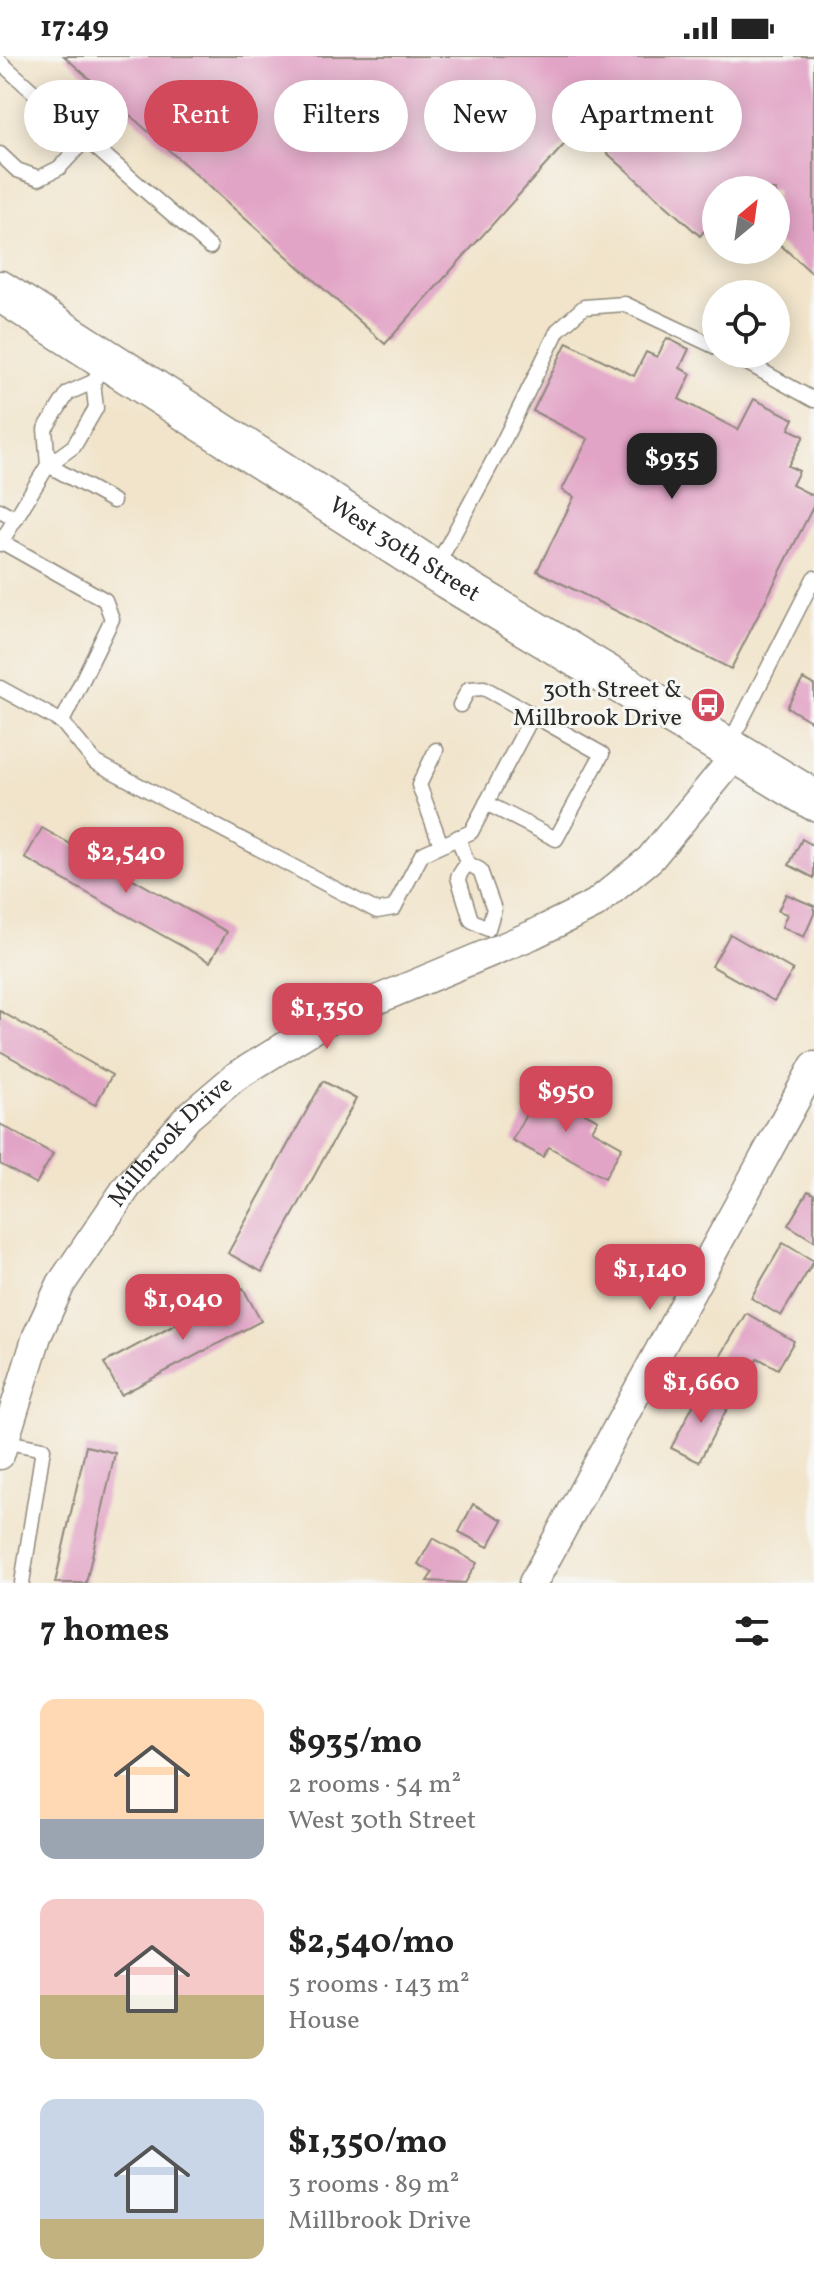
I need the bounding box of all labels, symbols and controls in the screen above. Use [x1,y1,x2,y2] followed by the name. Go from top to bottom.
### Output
[40,7,109,49] text: 17:49
[24,80,128,152] chip: Buy
[144,80,258,152] chip: Rent
[274,80,408,152] chip: Filters
[424,80,536,152] chip: New
[552,80,742,152] chip: Apartment
[702,176,790,264] north arrow
[702,176,790,368] map controls
[702,280,790,368] button: locate
[625,433,719,501] pin: $935
[645,441,699,477] text: $935
[321,489,486,611] street label: West 30th Street
[513,674,682,736] place label: 30th Street & Millbrook Drive
[689,686,727,724] bus stop icon: 30th Street & Millbrook Drive
[61,827,191,895] pin: $2,540
[86,835,166,871] text: $2,540
[262,983,392,1051] pin: $1,350
[290,991,364,1027] text: $1,350
[519,1066,613,1134] pin: $950
[101,1069,240,1215] street label: Millbrook Drive
[537,1074,595,1110] text: $950
[585,1244,715,1312] pin: $1,140
[613,1252,687,1288] text: $1,140
[118,1274,248,1342] pin: $1,040
[143,1282,223,1318] text: $1,040
[636,1357,766,1425] pin: $1,660
[662,1365,740,1401] text: $1,660
[40,1608,169,1655] text: 7 homes
[730,1609,774,1653] icon: filters
[288,1720,422,1767] text: $935/mo
[104,1731,200,1827] icon: home
[288,1767,461,1803] text: 2 rooms · 54 m²
[288,1803,476,1839] text: West 30th Street
[288,1920,454,1967] text: $2,540/mo
[104,1931,200,2027] icon: home
[288,1967,470,2003] text: 5 rooms · 143 m²
[288,2003,360,2039] text: House
[288,2120,447,2167] text: $1,350/mo
[104,2131,200,2227] icon: home
[288,2167,459,2203] text: 3 rooms · 89 m²
[288,2203,471,2239] text: Millbrook Drive

